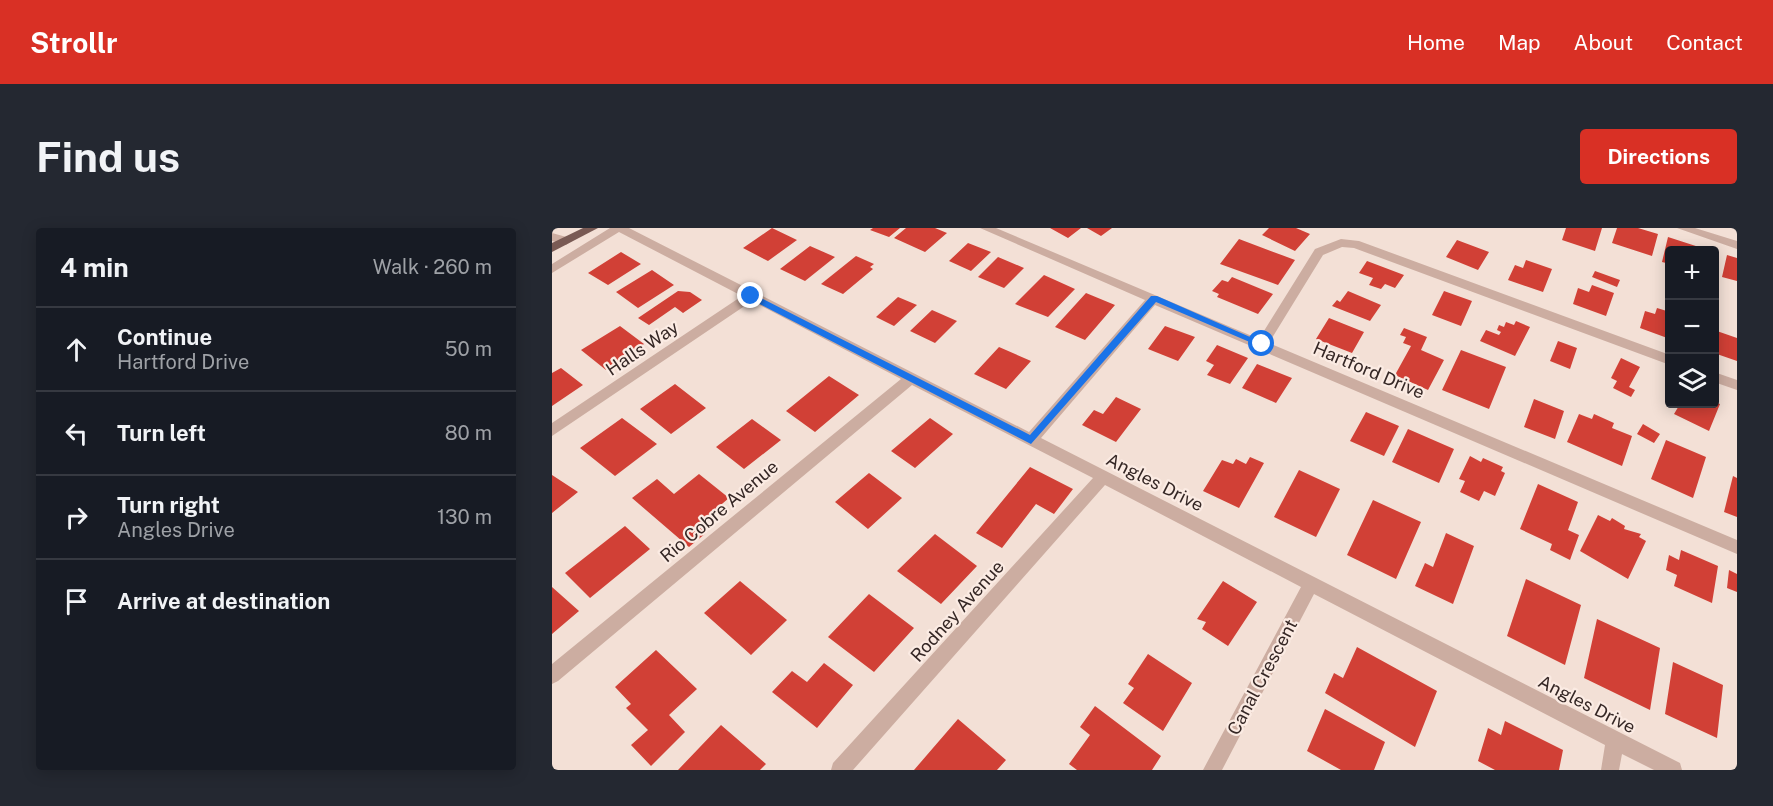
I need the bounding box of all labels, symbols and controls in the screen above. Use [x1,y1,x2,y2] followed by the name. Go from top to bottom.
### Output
[30,26,118,59] text: Strollr
[1407,30,1465,55] text: Home
[1498,30,1541,55] text: Map
[1574,30,1633,55] text: About
[1666,30,1743,55] text: Contact
[1580,129,1737,184] button: Directions
[36,132,180,181] text: Find us
[1665,246,1719,408] map controls
[1665,246,1719,300] button: +
[60,252,129,283] text: 4 min
[373,255,492,279] text: Walk · 260 m
[737,282,763,308] route end
[1665,300,1719,354] button: −
[602,316,682,380] street label: Halls Way
[117,324,212,350] text: Continue
[1248,330,1274,356] route start
[60,333,93,366] icon: ahead
[445,337,492,361] text: 50 m
[1310,337,1428,403] street label: Hartford Drive
[117,350,249,374] text: Hartford Drive
[1665,354,1719,408] button: layers
[60,417,93,450] icon: left
[117,420,206,446] text: Turn left
[445,421,492,445] text: 80 m
[1103,449,1207,515] street label: Angles Drive
[656,456,782,566] street label: Rio Cobre Avenue
[117,492,220,518] text: Turn right
[60,501,93,534] icon: right
[437,505,492,529] text: 130 m
[117,518,235,542] text: Angles Drive
[906,556,1008,666] street label: Rodney Avenue
[60,585,93,618] icon: arrive
[117,588,330,614] text: Arrive at destination
[1223,616,1301,738] street label: Canal Crescent
[1535,671,1639,737] street label: Angles Drive

